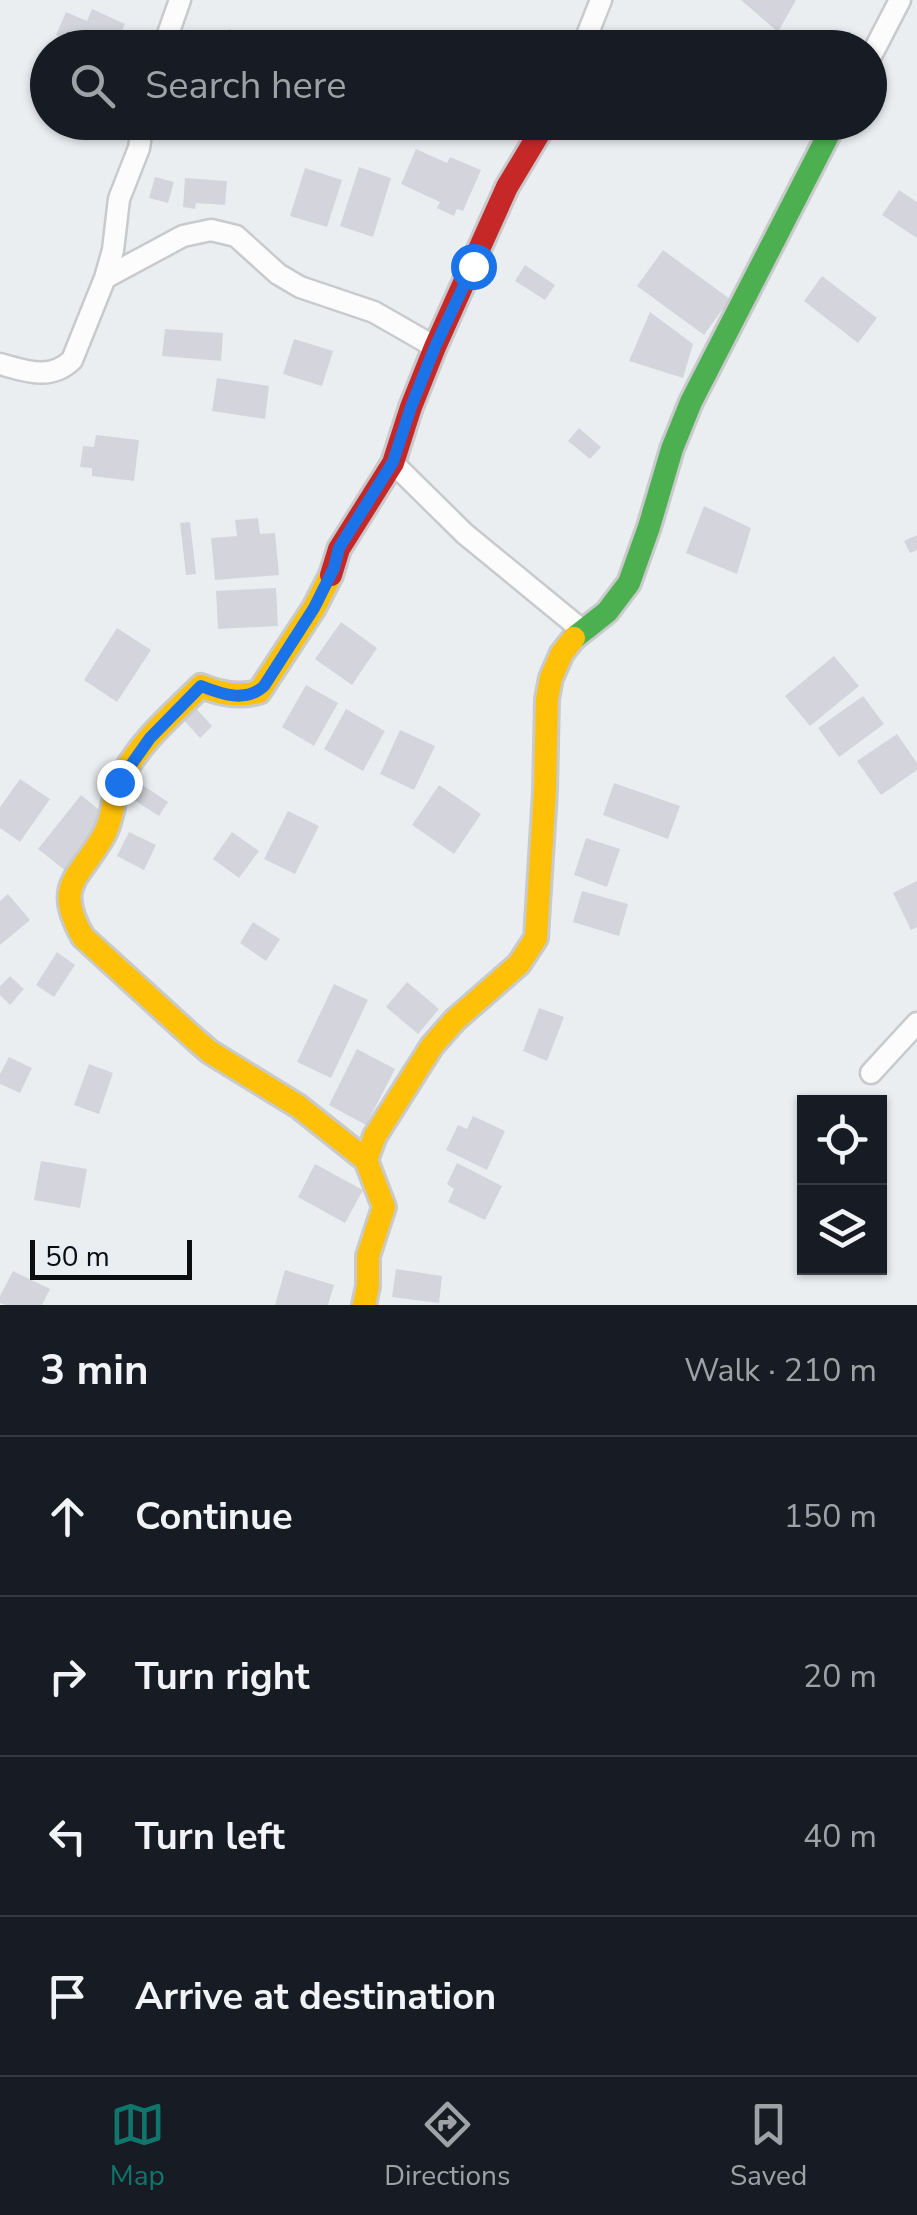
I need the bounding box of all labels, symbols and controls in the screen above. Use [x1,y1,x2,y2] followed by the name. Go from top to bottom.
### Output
[30,30,887,140] search box
[65,58,120,113] icon: search
[145,60,346,111] text: Search here
[451,244,497,290] route start
[97,760,143,806] route end
[797,1095,887,1275] map controls
[797,1095,887,1185] button: locate
[797,1185,887,1275] button: layers
[30,1235,192,1280] scale bar
[45,1238,110,1276] text: 50 m
[40,1342,149,1399] text: 3 min
[684,1349,877,1392] text: Walk · 210 m
[40,1489,95,1544] icon: ahead
[135,1491,293,1542] text: Continue
[784,1495,877,1538] text: 150 m
[40,1649,95,1704] icon: right
[135,1651,310,1702] text: Turn right
[803,1655,877,1698] text: 20 m
[40,1809,95,1864] icon: left
[135,1811,285,1862] text: Turn left
[803,1815,877,1858] text: 40 m
[40,1969,95,2024] icon: arrive
[135,1971,496,2022] text: Arrive at destination
[110,2097,165,2195] tab: Map
[384,2097,510,2195] tab: Directions
[730,2097,807,2195] tab: Saved

